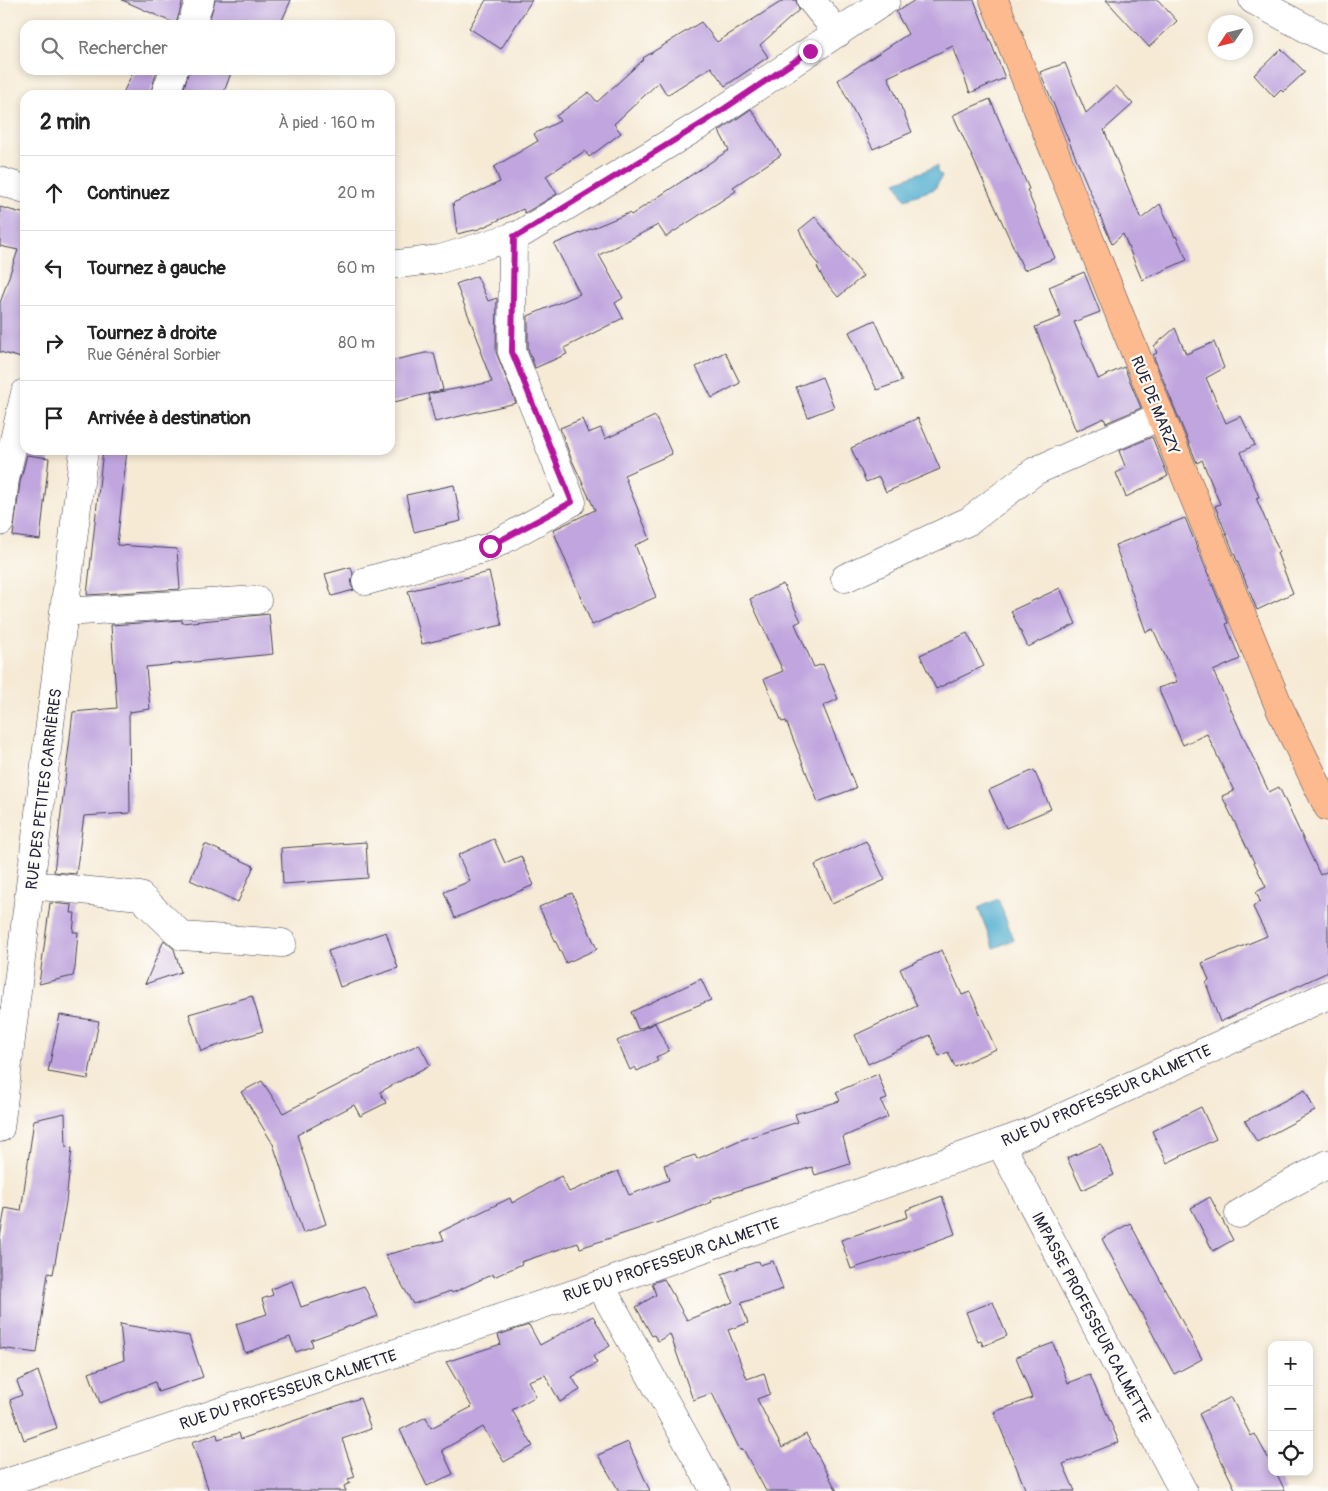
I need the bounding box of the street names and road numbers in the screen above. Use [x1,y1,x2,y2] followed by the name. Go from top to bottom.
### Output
[1126,353,1184,458] street label: RUE DE MARZY
[21,687,66,891] street label: RUE DES PETITES CARRIÈRES
[998,1041,1214,1151] street label: RUE DU PROFESSEUR CALMETTE
[1027,1209,1155,1426] street label: IMPASSE PROFESSEUR CALMETTE
[561,1213,782,1306] street label: RUE DU PROFESSEUR CALMETTE
[177,1345,400,1435] street label: RUE DU PROFESSEUR CALMETTE

